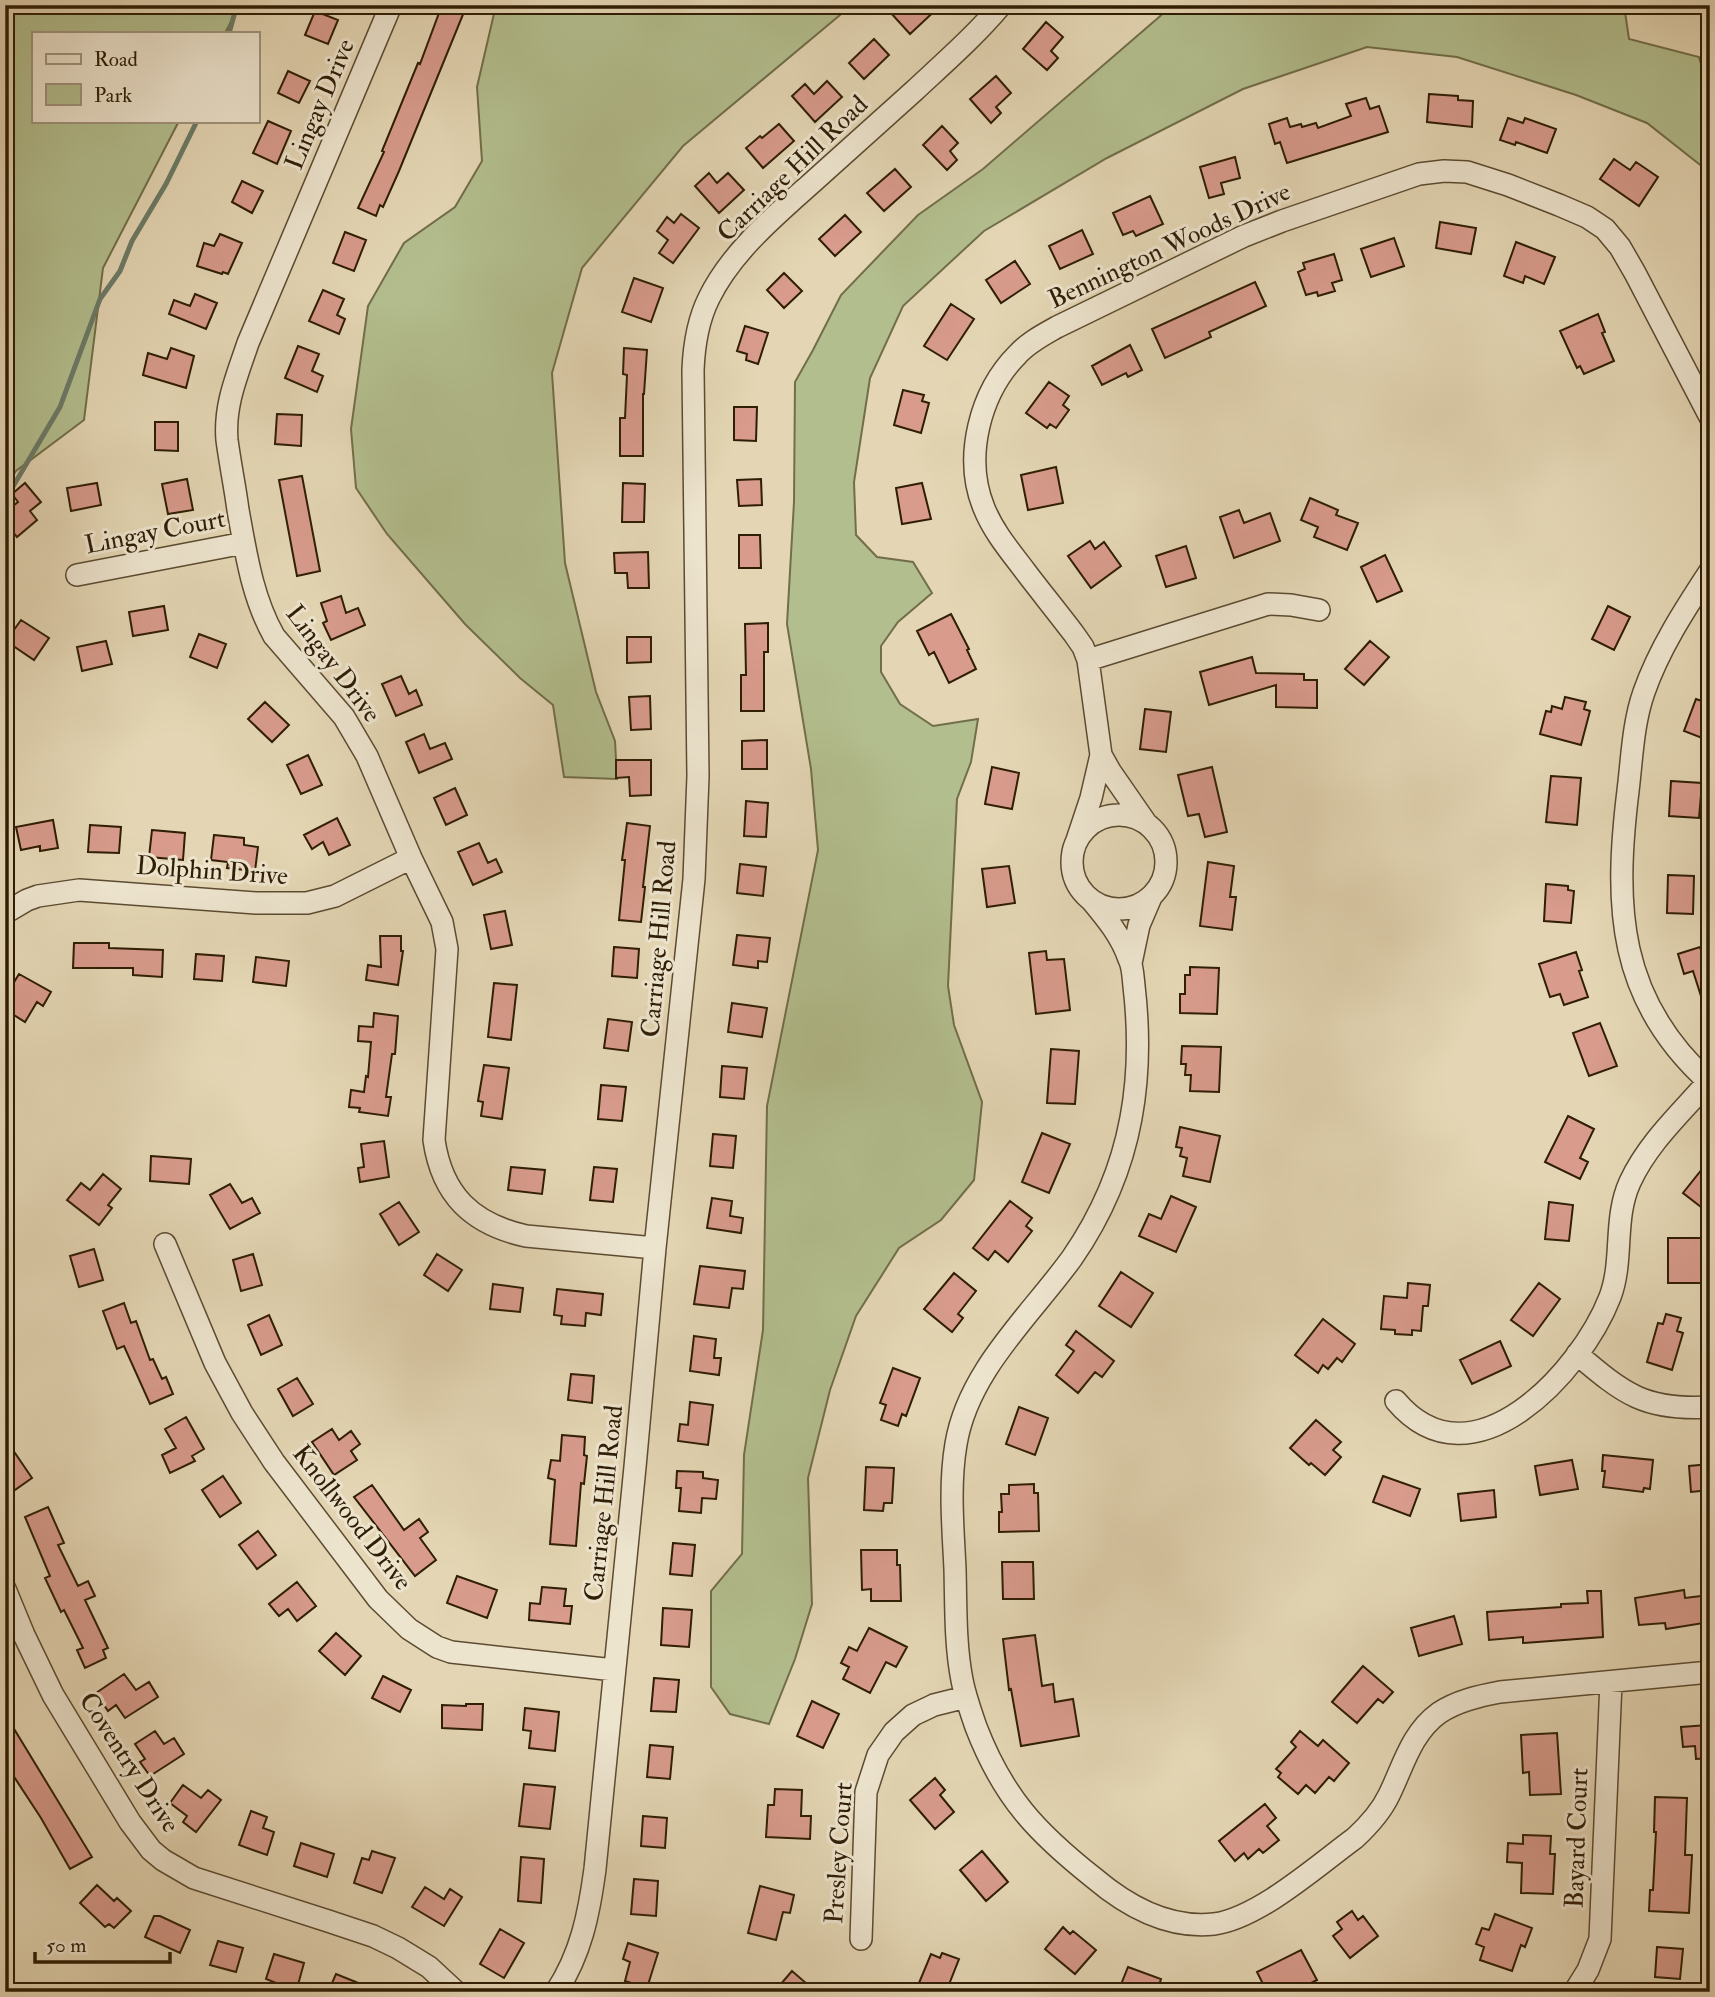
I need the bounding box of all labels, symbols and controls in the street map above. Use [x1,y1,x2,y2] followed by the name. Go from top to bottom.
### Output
[32,32,259,122] legend
[278,34,362,175] street label: Lingay Drive
[94,46,139,73] text: Road
[94,82,132,109] text: Park
[711,89,875,249] street label: Carriage Hill Road
[1043,176,1296,316] street label: Bennington Woods Drive
[82,503,228,561] street label: Lingay Court
[279,599,388,729] street label: Lingay Drive
[634,839,684,1039] street label: Carriage Hill Road
[135,850,289,893] street label: Dolphin Drive
[578,1403,630,1603] street label: Carriage Hill Road
[286,1439,419,1597] street label: Knollwood Drive
[72,1686,186,1839] street label: Coventry Drive
[1559,1767,1595,1909] street label: Bayard Court
[818,1781,860,1925] street label: Presley Court
[35,1920,170,1964] scale bar
[46,1932,87,1959] text: 50 m

